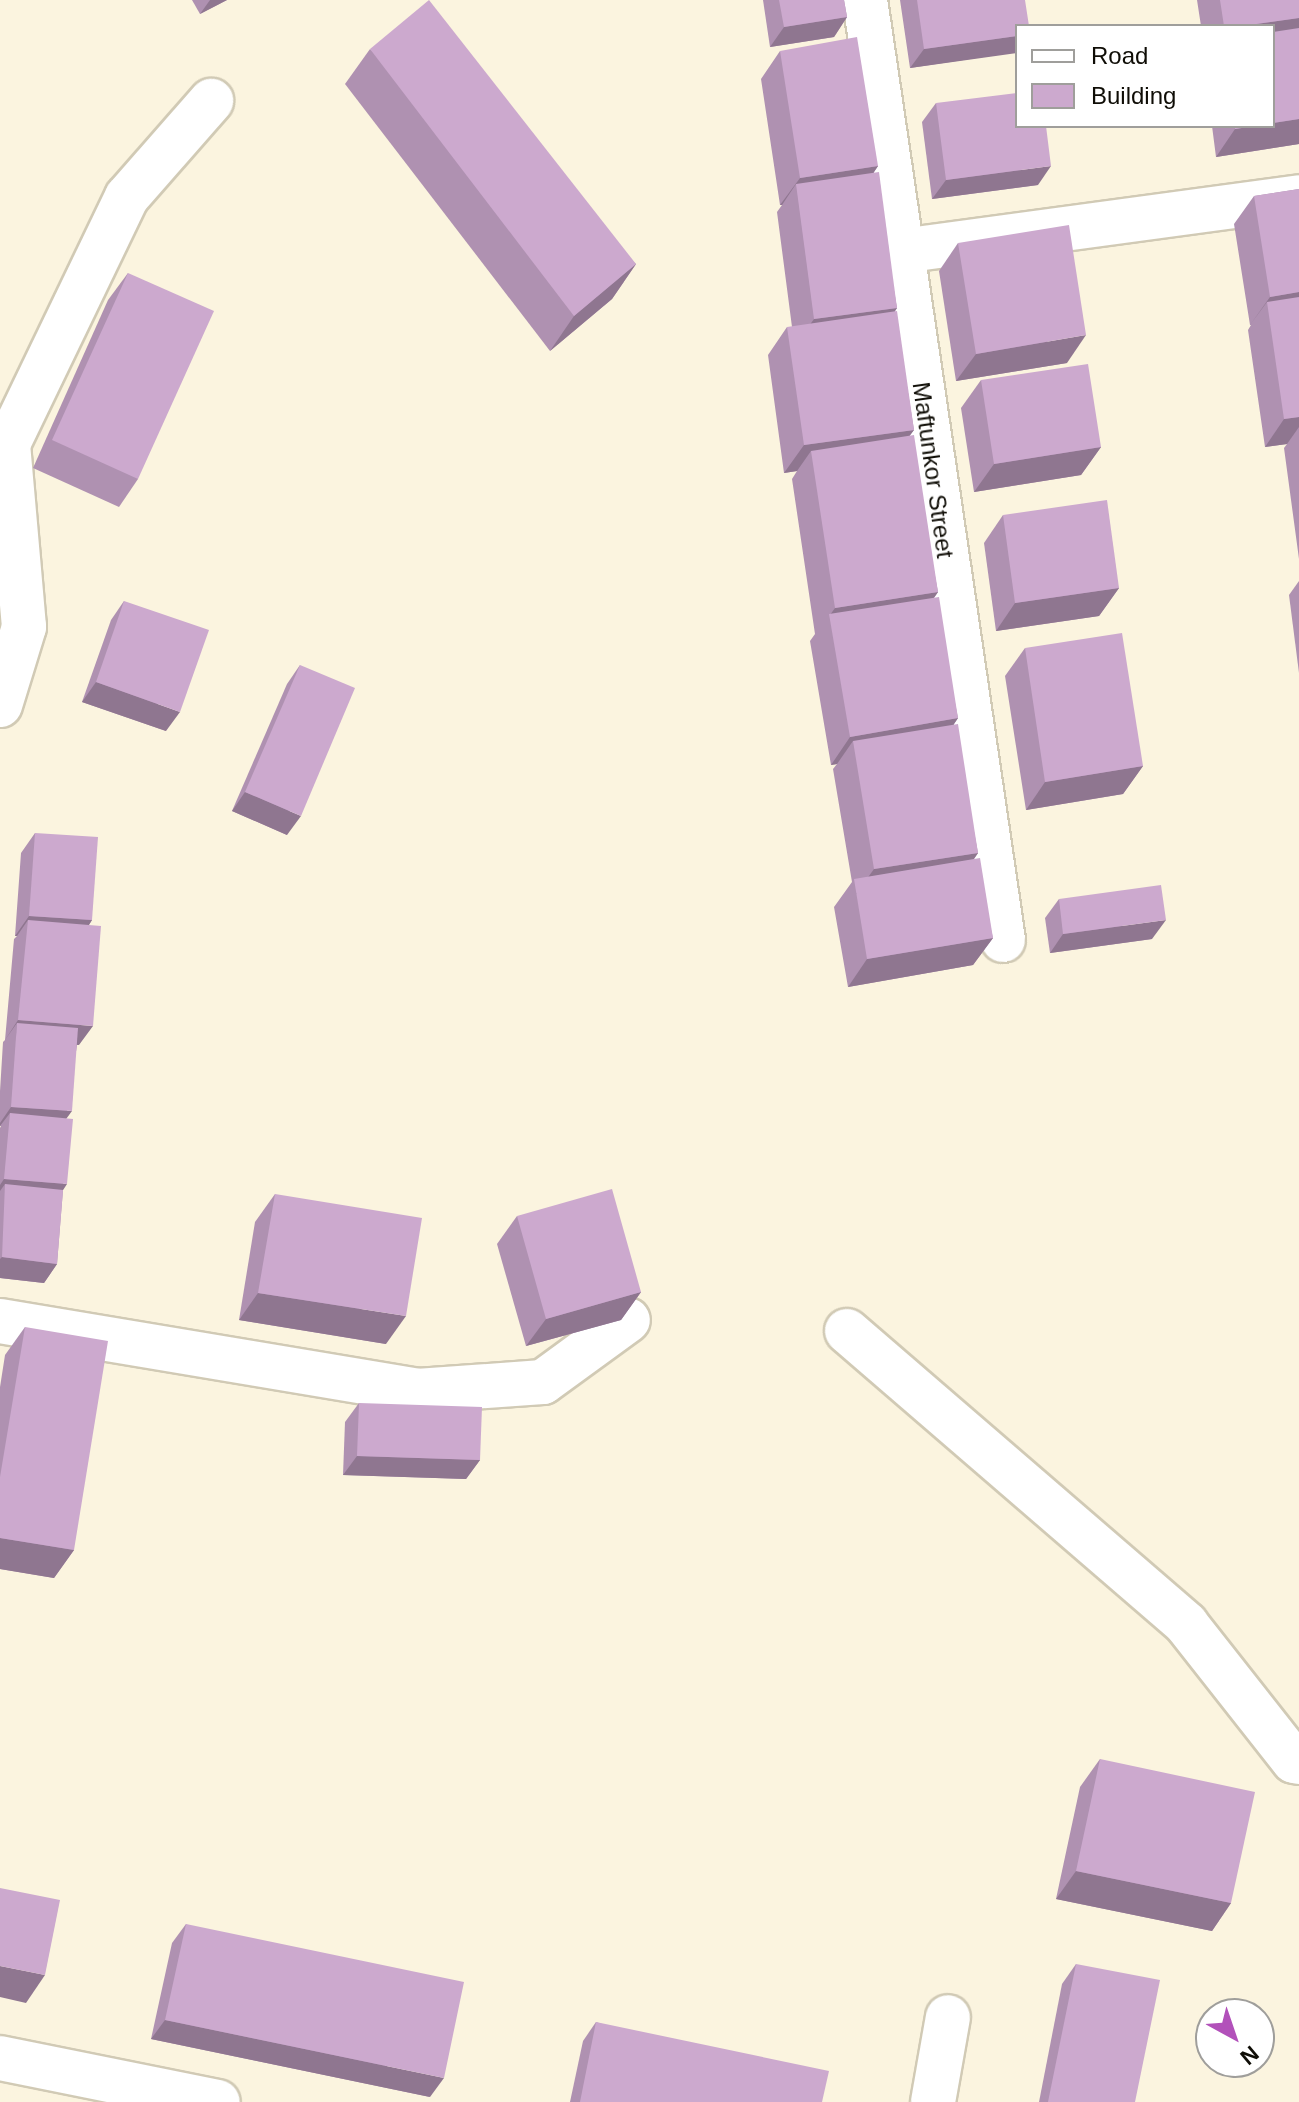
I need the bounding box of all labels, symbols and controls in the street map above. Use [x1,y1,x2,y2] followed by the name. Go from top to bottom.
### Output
[1015,24,1275,128] legend
[1091,42,1148,69] text: Road
[1091,82,1176,109] text: Building
[906,380,960,560] street label: Maftunkor Street
[1195,1998,1275,2078] north arrow
[1235,2041,1264,2070] text: N

